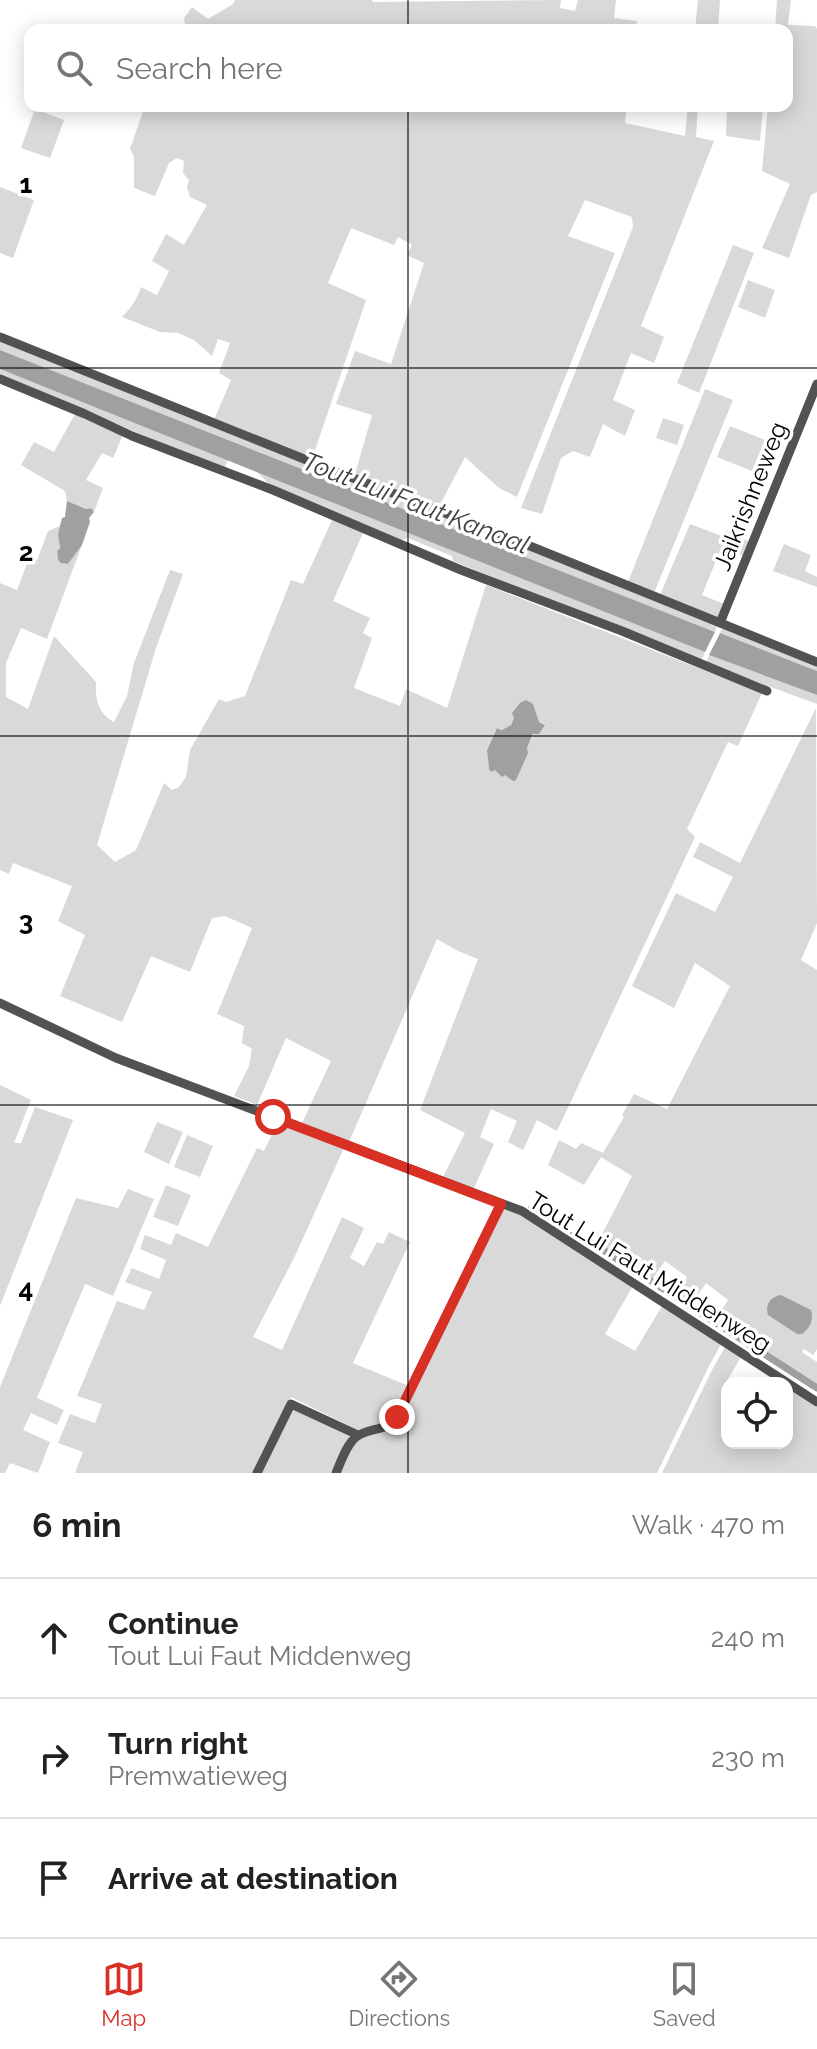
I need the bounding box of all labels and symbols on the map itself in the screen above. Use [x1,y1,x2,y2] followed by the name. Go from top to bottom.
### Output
[20,169,33,199] text: 1
[707,418,793,574] street label: Jaikrishneweg
[298,446,534,560] water label: Tout Lui Faut Kanaal
[19,537,33,567] text: 2
[19,906,33,936] text: 3
[255,1099,291,1135] route start
[523,1185,777,1359] street label: Tout Lui Faut Middenweg
[19,1274,33,1304] text: 4
[379,1399,415,1435] route end

